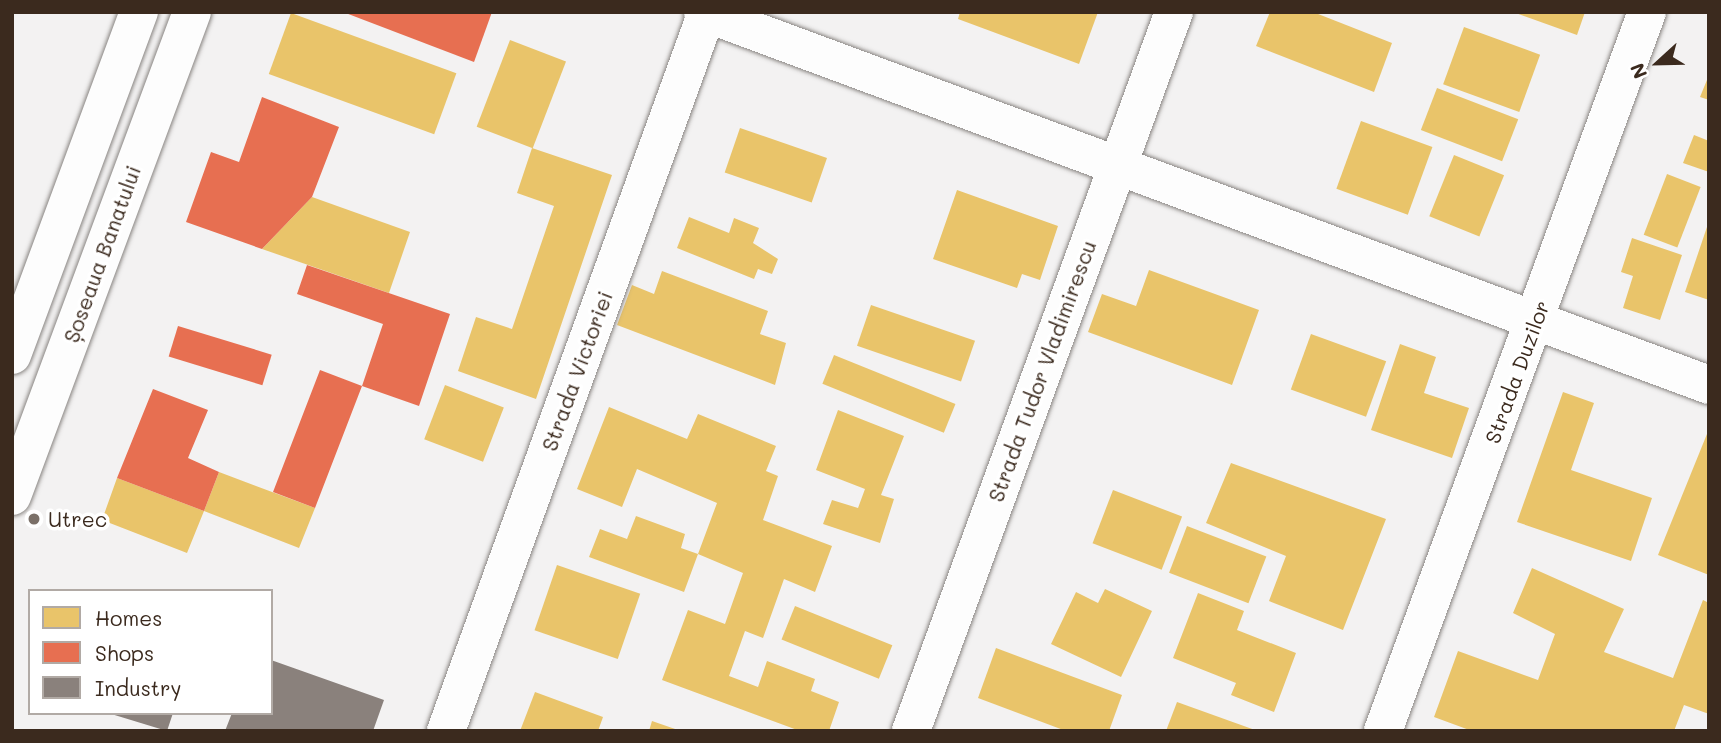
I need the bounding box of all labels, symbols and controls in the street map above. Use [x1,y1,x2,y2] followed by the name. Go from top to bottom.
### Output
[1623,28,1693,98] north arrow
[1624,60,1652,82] text: N
[58,162,146,346] street label: Șoseaua Banatului
[983,237,1101,505] street label: Strada Tudor Vladimirescu
[536,288,618,454] street label: Strada Victoriei
[1479,297,1555,447] street label: Strada Duzilor
[48,506,107,532] place label: Utrec
[26,511,42,527] marker: Utrec
[28,589,273,715] legend
[95,604,162,631] text: Homes
[95,639,154,666] text: Shops
[95,674,182,701] text: Industry

